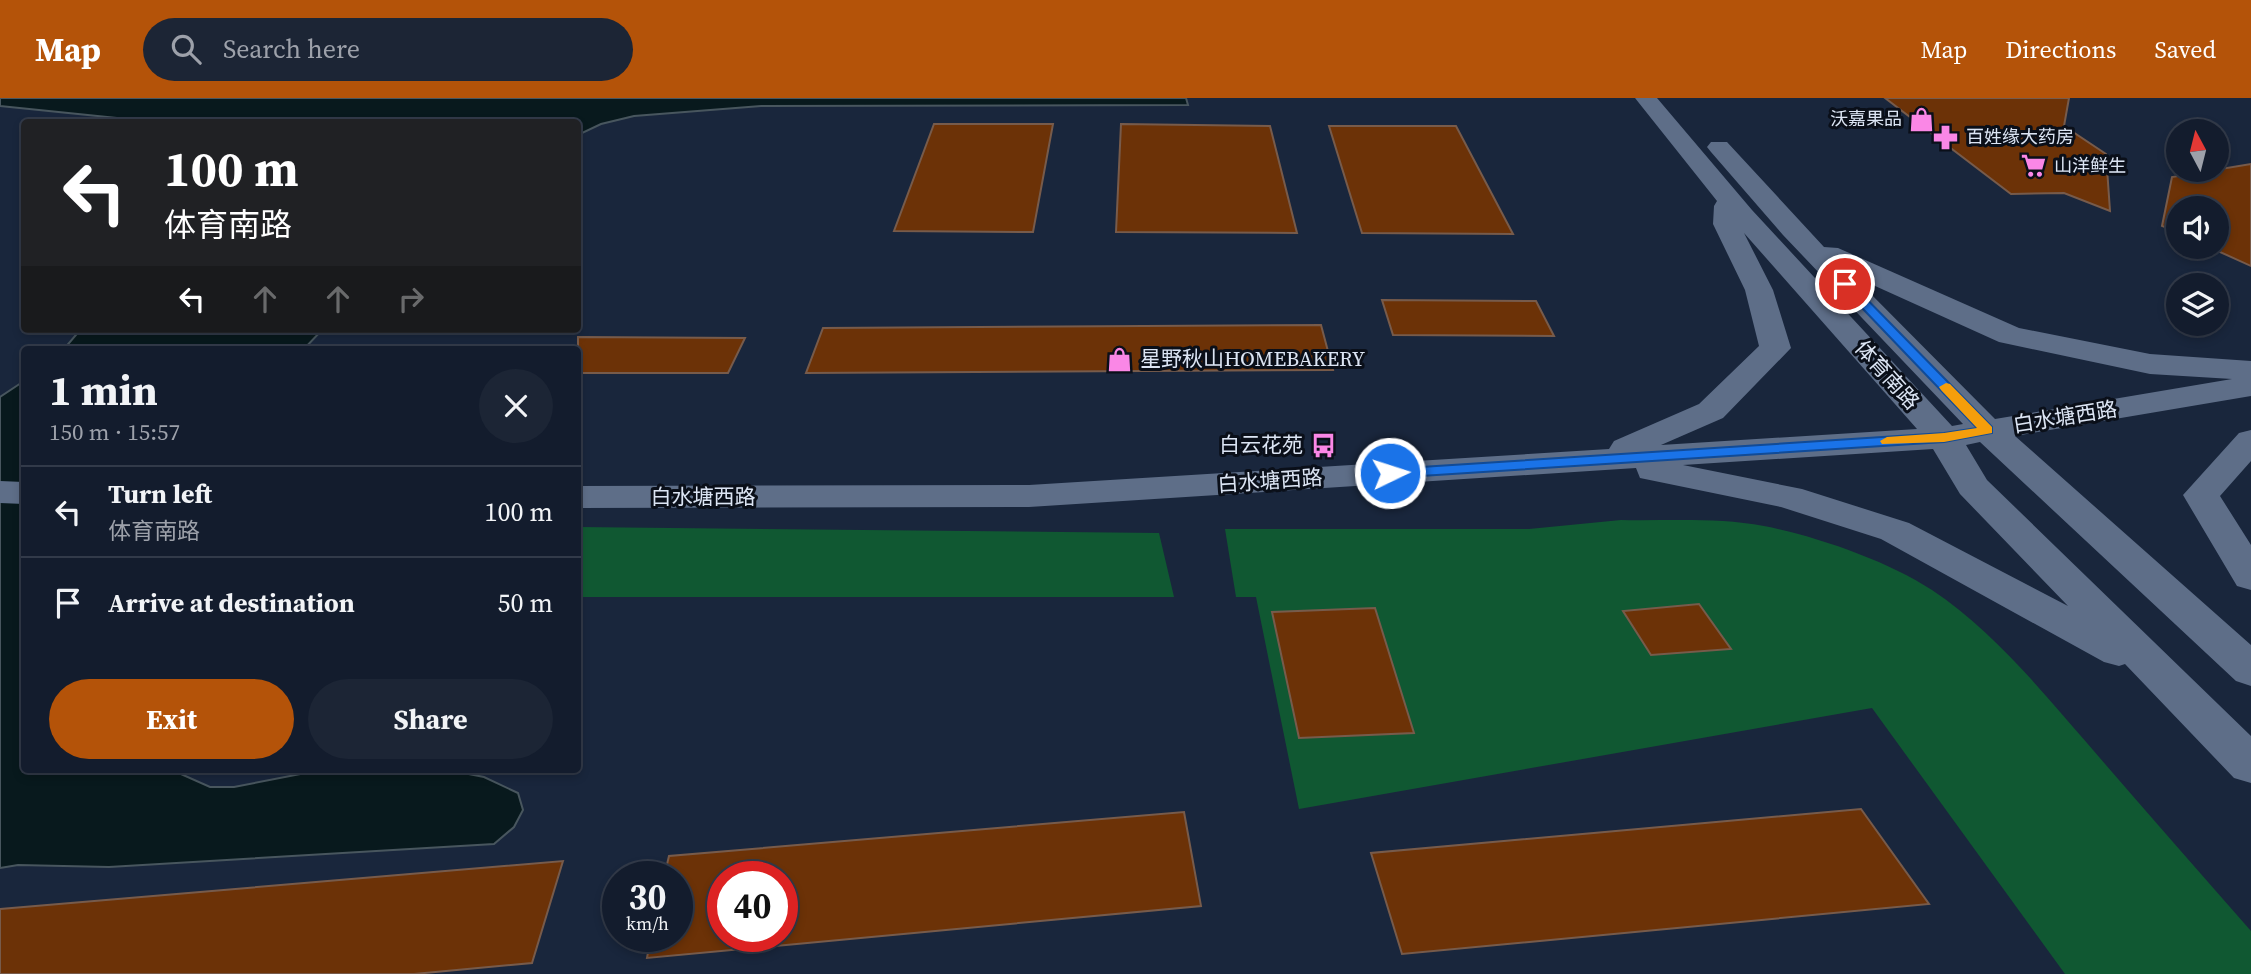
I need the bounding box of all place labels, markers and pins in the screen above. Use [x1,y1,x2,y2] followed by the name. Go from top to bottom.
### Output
[1908,105,1936,133] shop icon: 沃嘉果品
[1830,106,1902,131] place label: 沃嘉果品
[1932,123,1960,151] pharmacy icon: 百姓缘大药房
[1966,124,2074,149] place label: 百姓缘大药房
[2020,152,2048,180] supermarket icon: 山洋鲜生
[2054,153,2126,178] place label: 山洋鲜生
[1815,254,1875,314] pin
[1140,344,1366,373] place label: 星野秋山HOMEBAKERY
[1106,345,1134,373] shop icon: 星野秋山HOMEBAKERY
[1219,430,1303,459] place label: 白云花苑
[1309,431,1337,459] bus stop icon: 白云花苑

